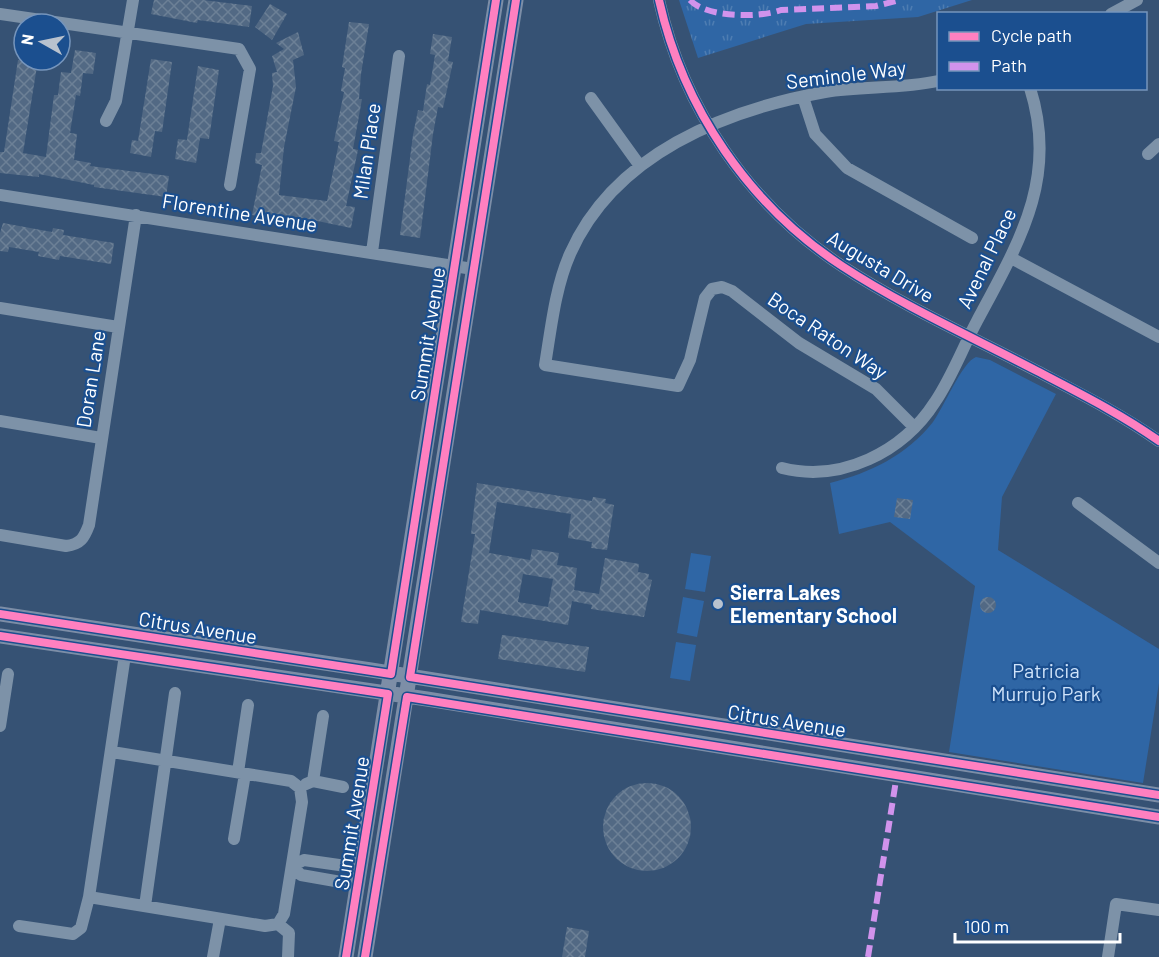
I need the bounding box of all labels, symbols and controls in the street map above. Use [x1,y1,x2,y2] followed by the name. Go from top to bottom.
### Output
[12,12,72,72] north arrow
[937,12,1147,90] legend
[991,24,1072,46] text: Cycle path
[16,33,37,46] text: N
[991,54,1027,76] text: Path
[785,55,907,93] street label: Seminole Way
[347,101,385,201] street label: Milan Place
[161,188,319,236] street label: Florentine Avenue
[951,204,1021,312] street label: Avenal Place
[823,225,939,307] street label: Augusta Drive
[405,265,449,403] street label: Summit Avenue
[764,286,892,384] street label: Boca Raton Way
[70,329,110,429] street label: Doran Lane
[730,580,897,627] place label: Sierra Lakes Elementary School
[711,597,725,611] marker: Sierra Lakes Elementary School
[137,606,259,648] street label: Citrus Avenue
[991,658,1101,705] park label: Patricia Murrujo Park
[726,699,848,741] street label: Citrus Avenue
[329,754,373,892] street label: Summit Avenue
[955,906,1120,944] scale bar
[964,915,1009,937] text: 100 m

